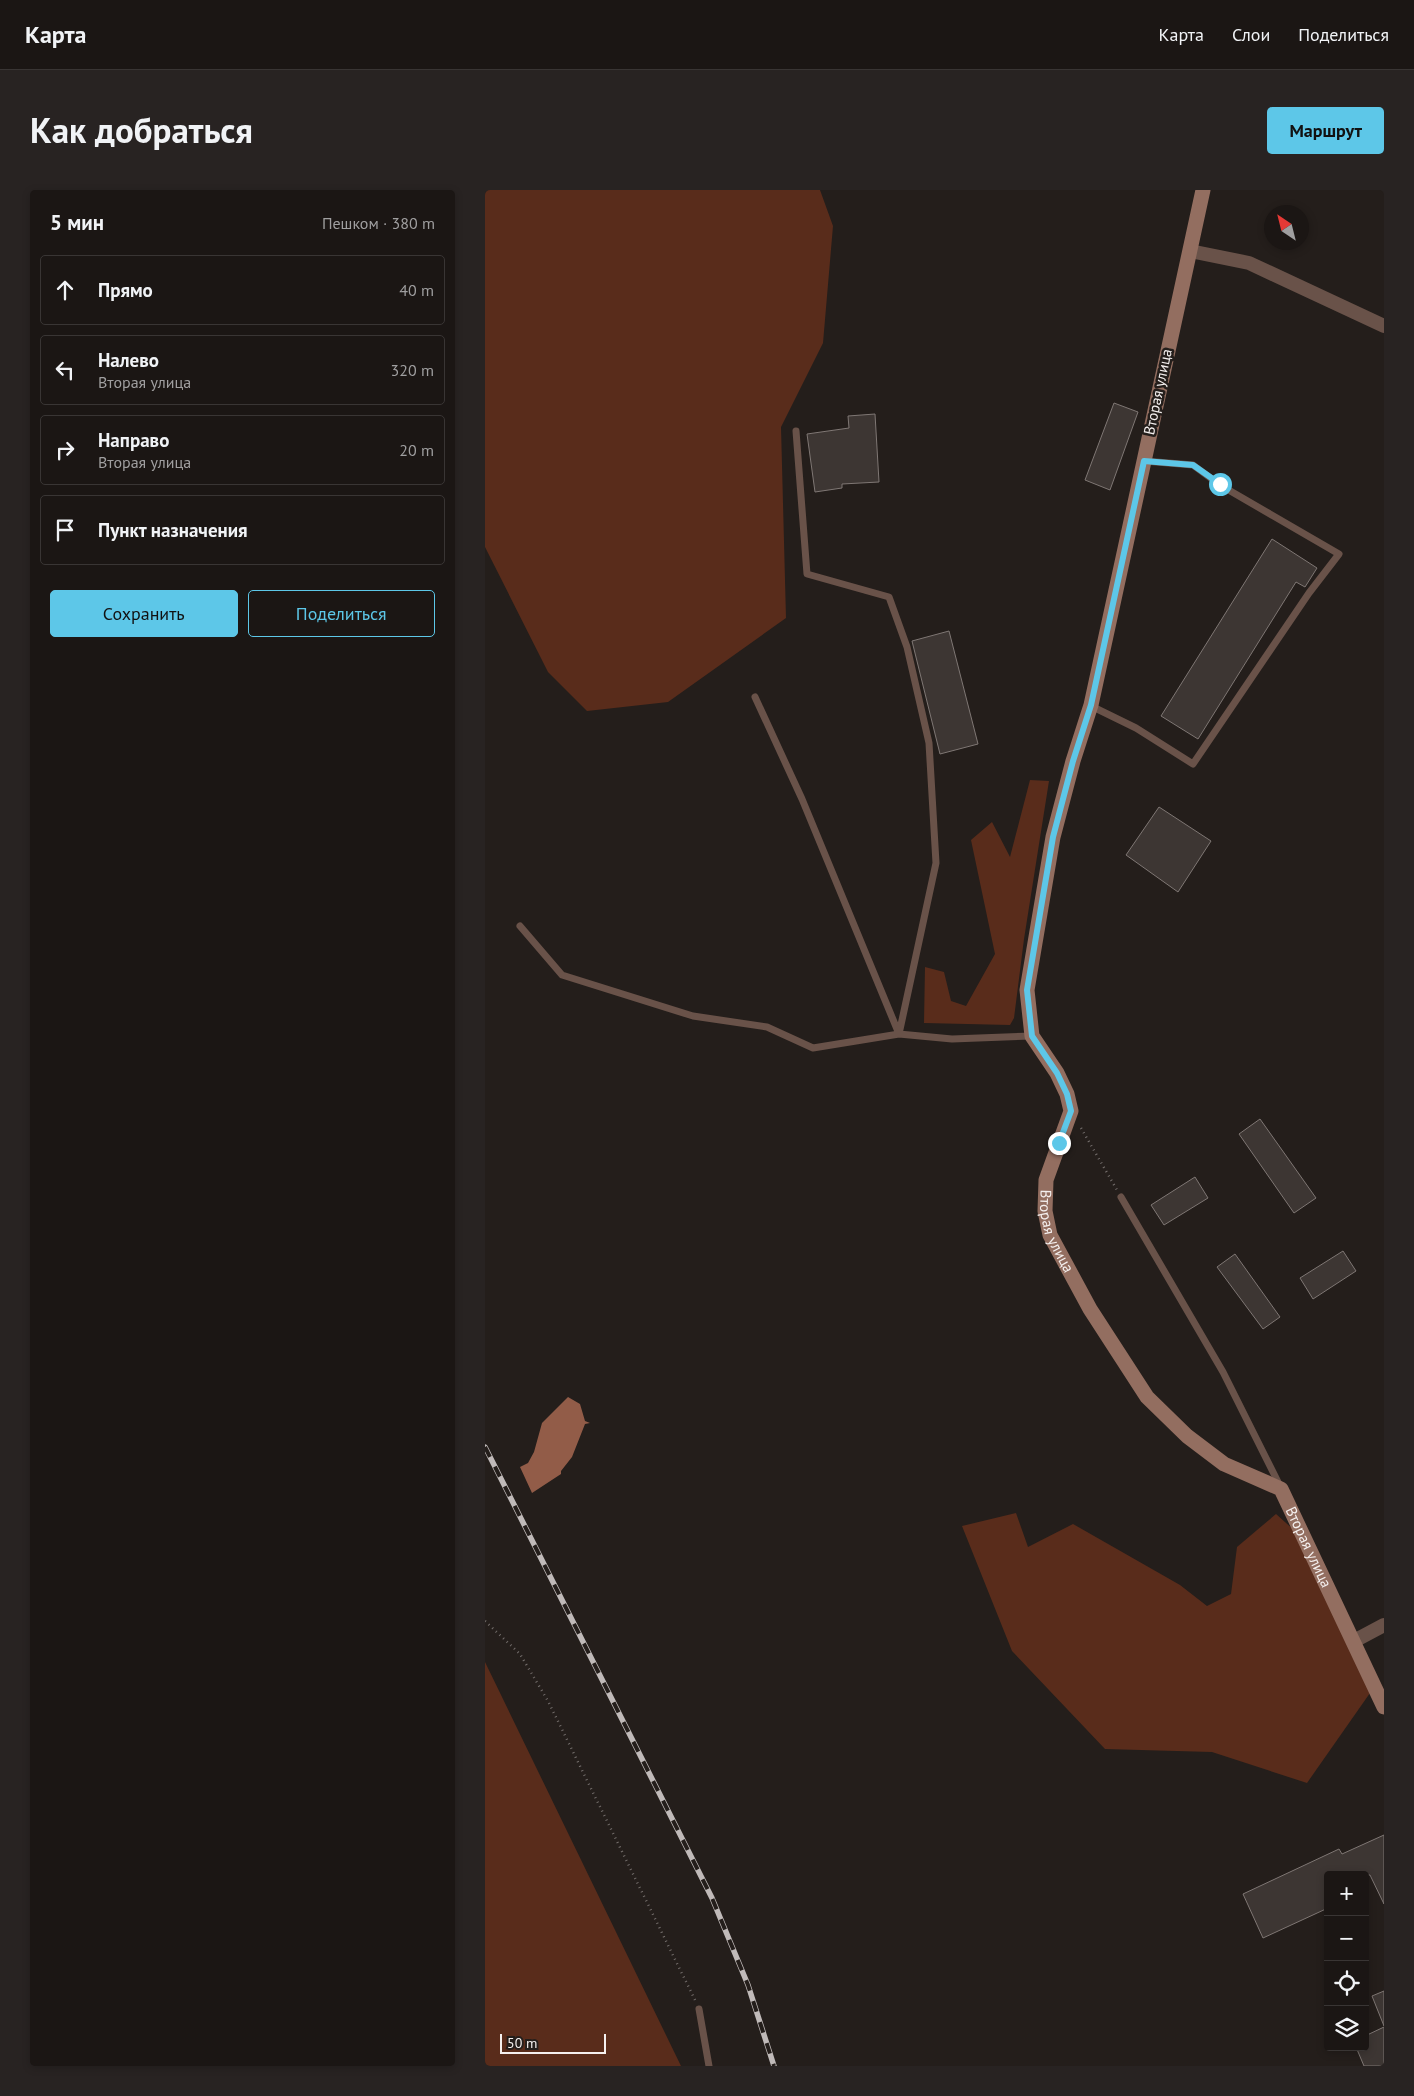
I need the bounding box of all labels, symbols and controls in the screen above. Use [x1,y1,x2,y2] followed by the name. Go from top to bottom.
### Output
[25,19,87,50] text: Карта
[1159,23,1204,46] text: Карта
[1232,23,1270,46] text: Слои
[1298,23,1389,46] text: Поделиться
[30,107,253,153] text: Как добраться
[1267,107,1384,154] button: Маршрут
[1264,205,1309,250] north arrow
[50,209,104,236] text: 5 мин
[322,213,435,233] text: Пешком · 380 m
[51,276,79,304] icon: ahead
[98,278,153,302] text: Прямо
[399,280,434,300] text: 40 m
[1139,347,1176,437] street label: Вторая улица
[98,348,159,372] text: Налево
[51,356,79,384] icon: left
[391,360,434,380] text: 320 m
[98,372,191,392] text: Вторая улица
[98,428,169,452] text: Направо
[51,436,79,464] icon: right
[399,440,434,460] text: 20 m
[98,452,191,472] text: Вторая улица
[1209,473,1232,496] route start
[51,516,79,544] icon: arrive
[98,518,248,542] text: Пункт назначения
[50,590,238,637] button: Сохранить
[248,590,435,637] button: Поделиться
[1048,1132,1071,1155] route end
[1036,1189,1079,1276] street label: Вторая улица
[1282,1503,1336,1591] street label: Вторая улица
[1324,1871,1369,2051] map controls
[1324,1871,1369,1916] button: +
[1324,1916,1369,1961] button: −
[1324,1961,1369,2006] button: locate
[1324,2006,1369,2051] button: layers
[500,2031,606,2054] scale bar
[507,2034,537,2052] text: 50 m

